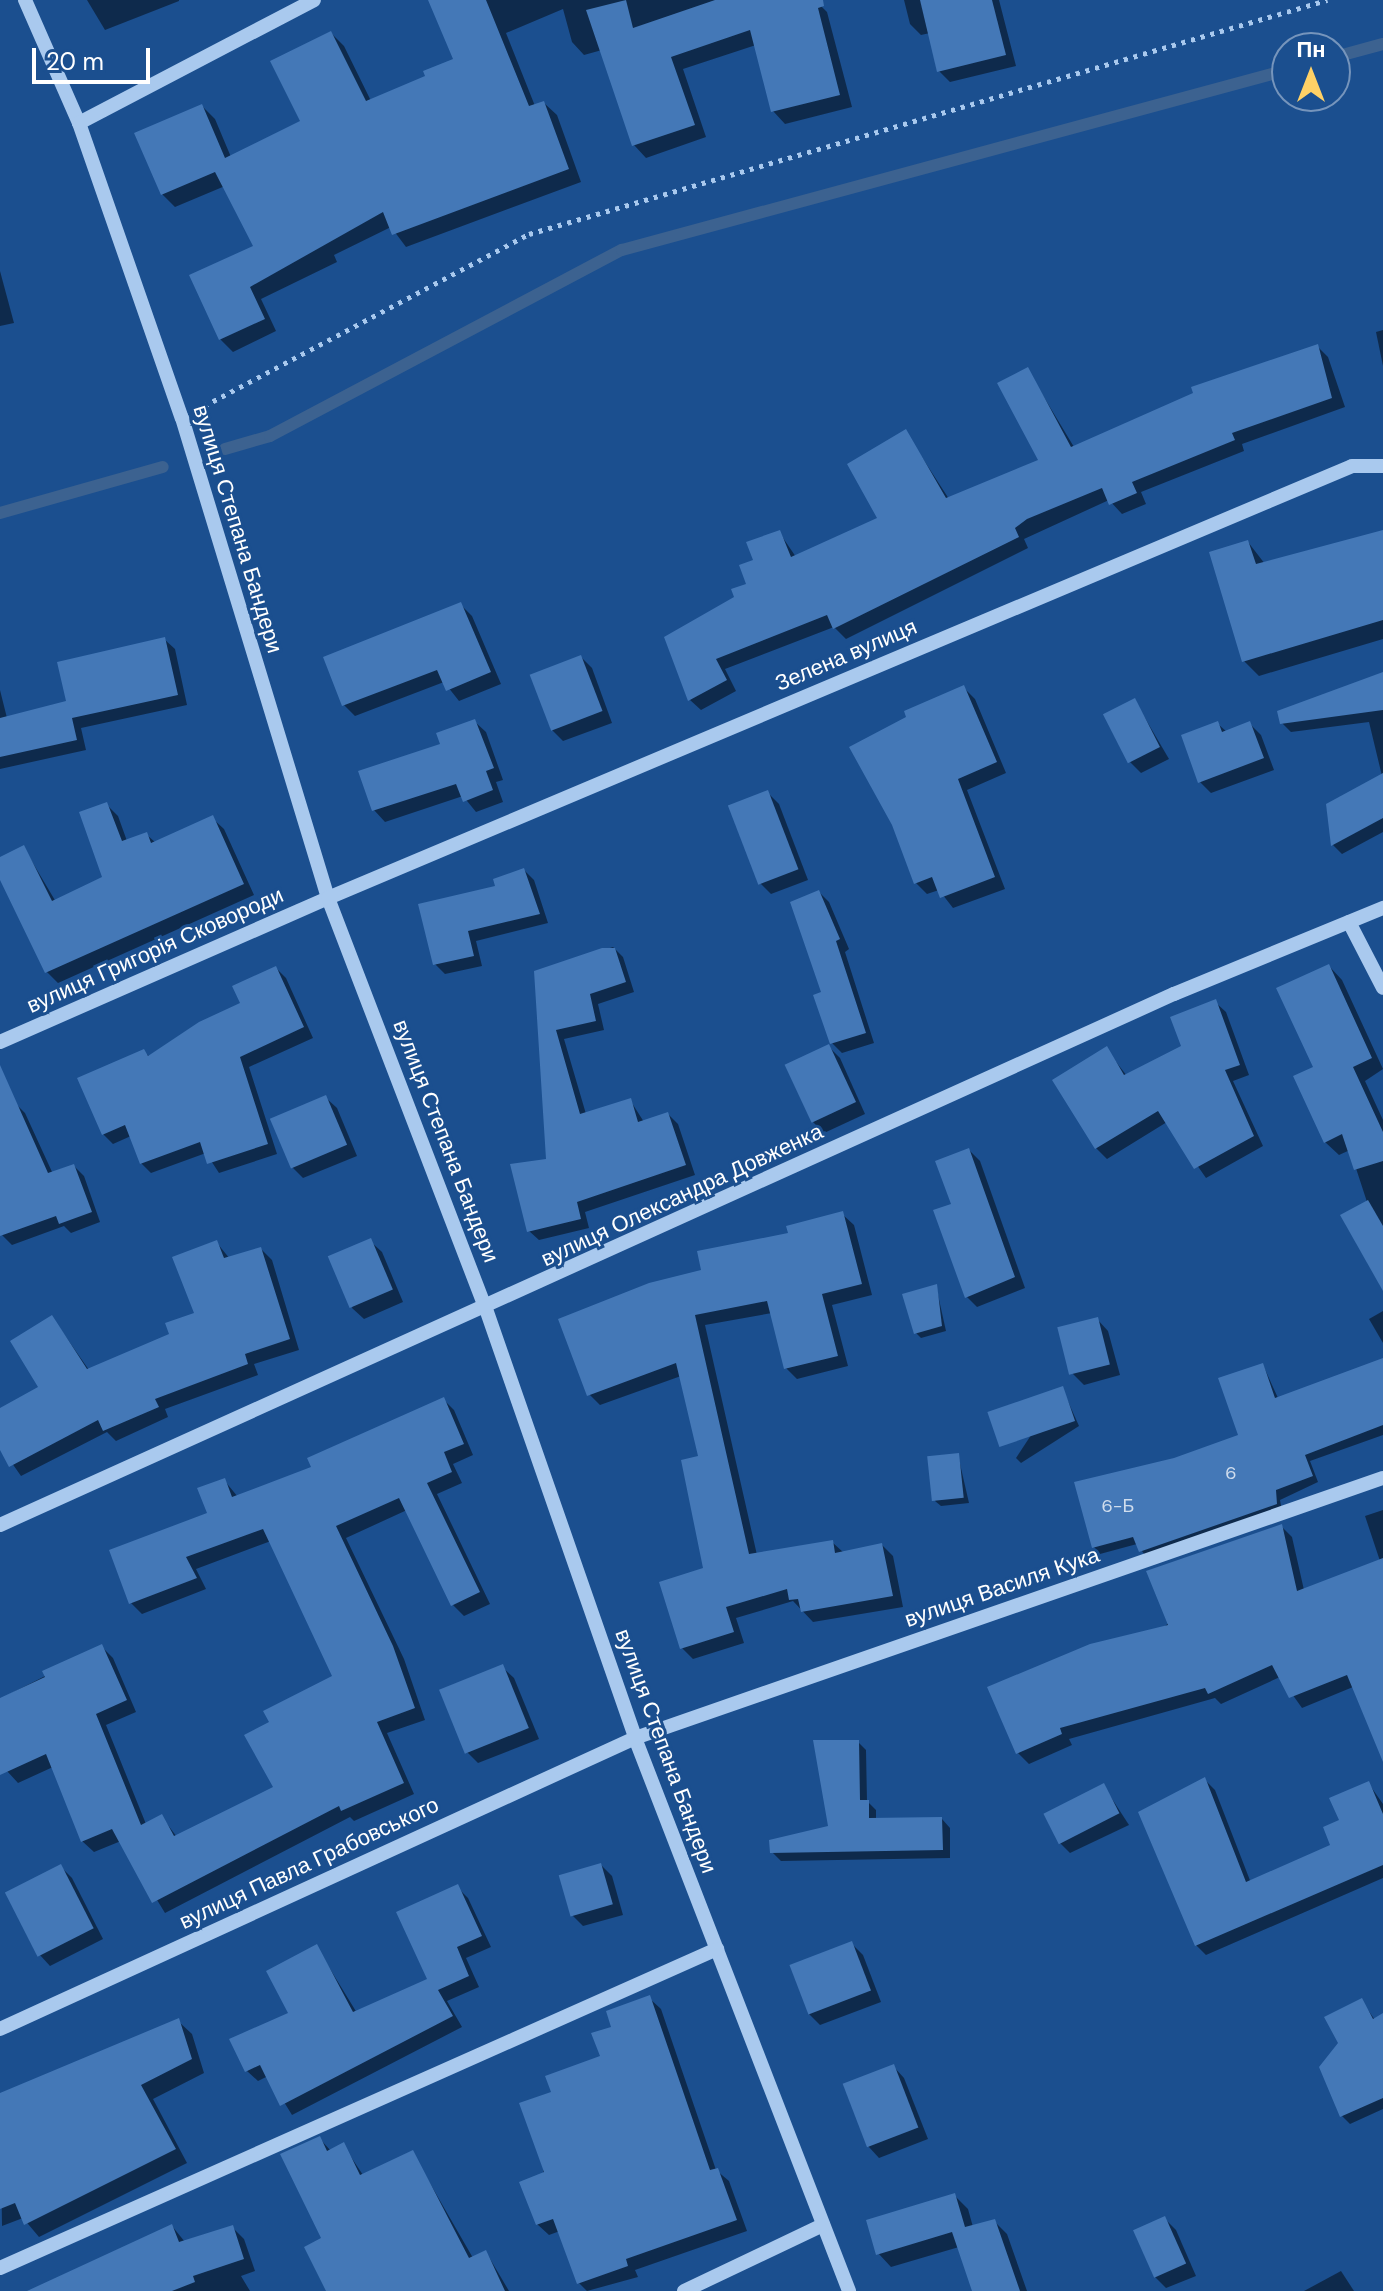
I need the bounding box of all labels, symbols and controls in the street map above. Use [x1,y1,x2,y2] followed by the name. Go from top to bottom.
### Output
[36,32,154,82] scale bar
[1271,32,1351,112] north arrow
[1296,35,1326,64] text: Пн
[46,46,104,77] text: 20 m
[188,402,288,656] street label: вулиця Степана Бандери
[771,613,921,697] street label: Зелена вулиця
[23,881,287,1019] street label: вулиця Григорія Сковороди
[387,1016,505,1266] street label: вулиця Степана Бандери
[537,1118,827,1272] street label: вулиця Олександра Довженка
[1225,1462,1237,1484] house number: 6
[1102,1495,1134,1517] house number: 6-Б
[901,1541,1103,1633] street label: вулиця Василя Кука
[609,1625,723,1877] street label: вулиця Степана Бандери
[175,1791,443,1935] street label: вулиця Павла Грабовського

